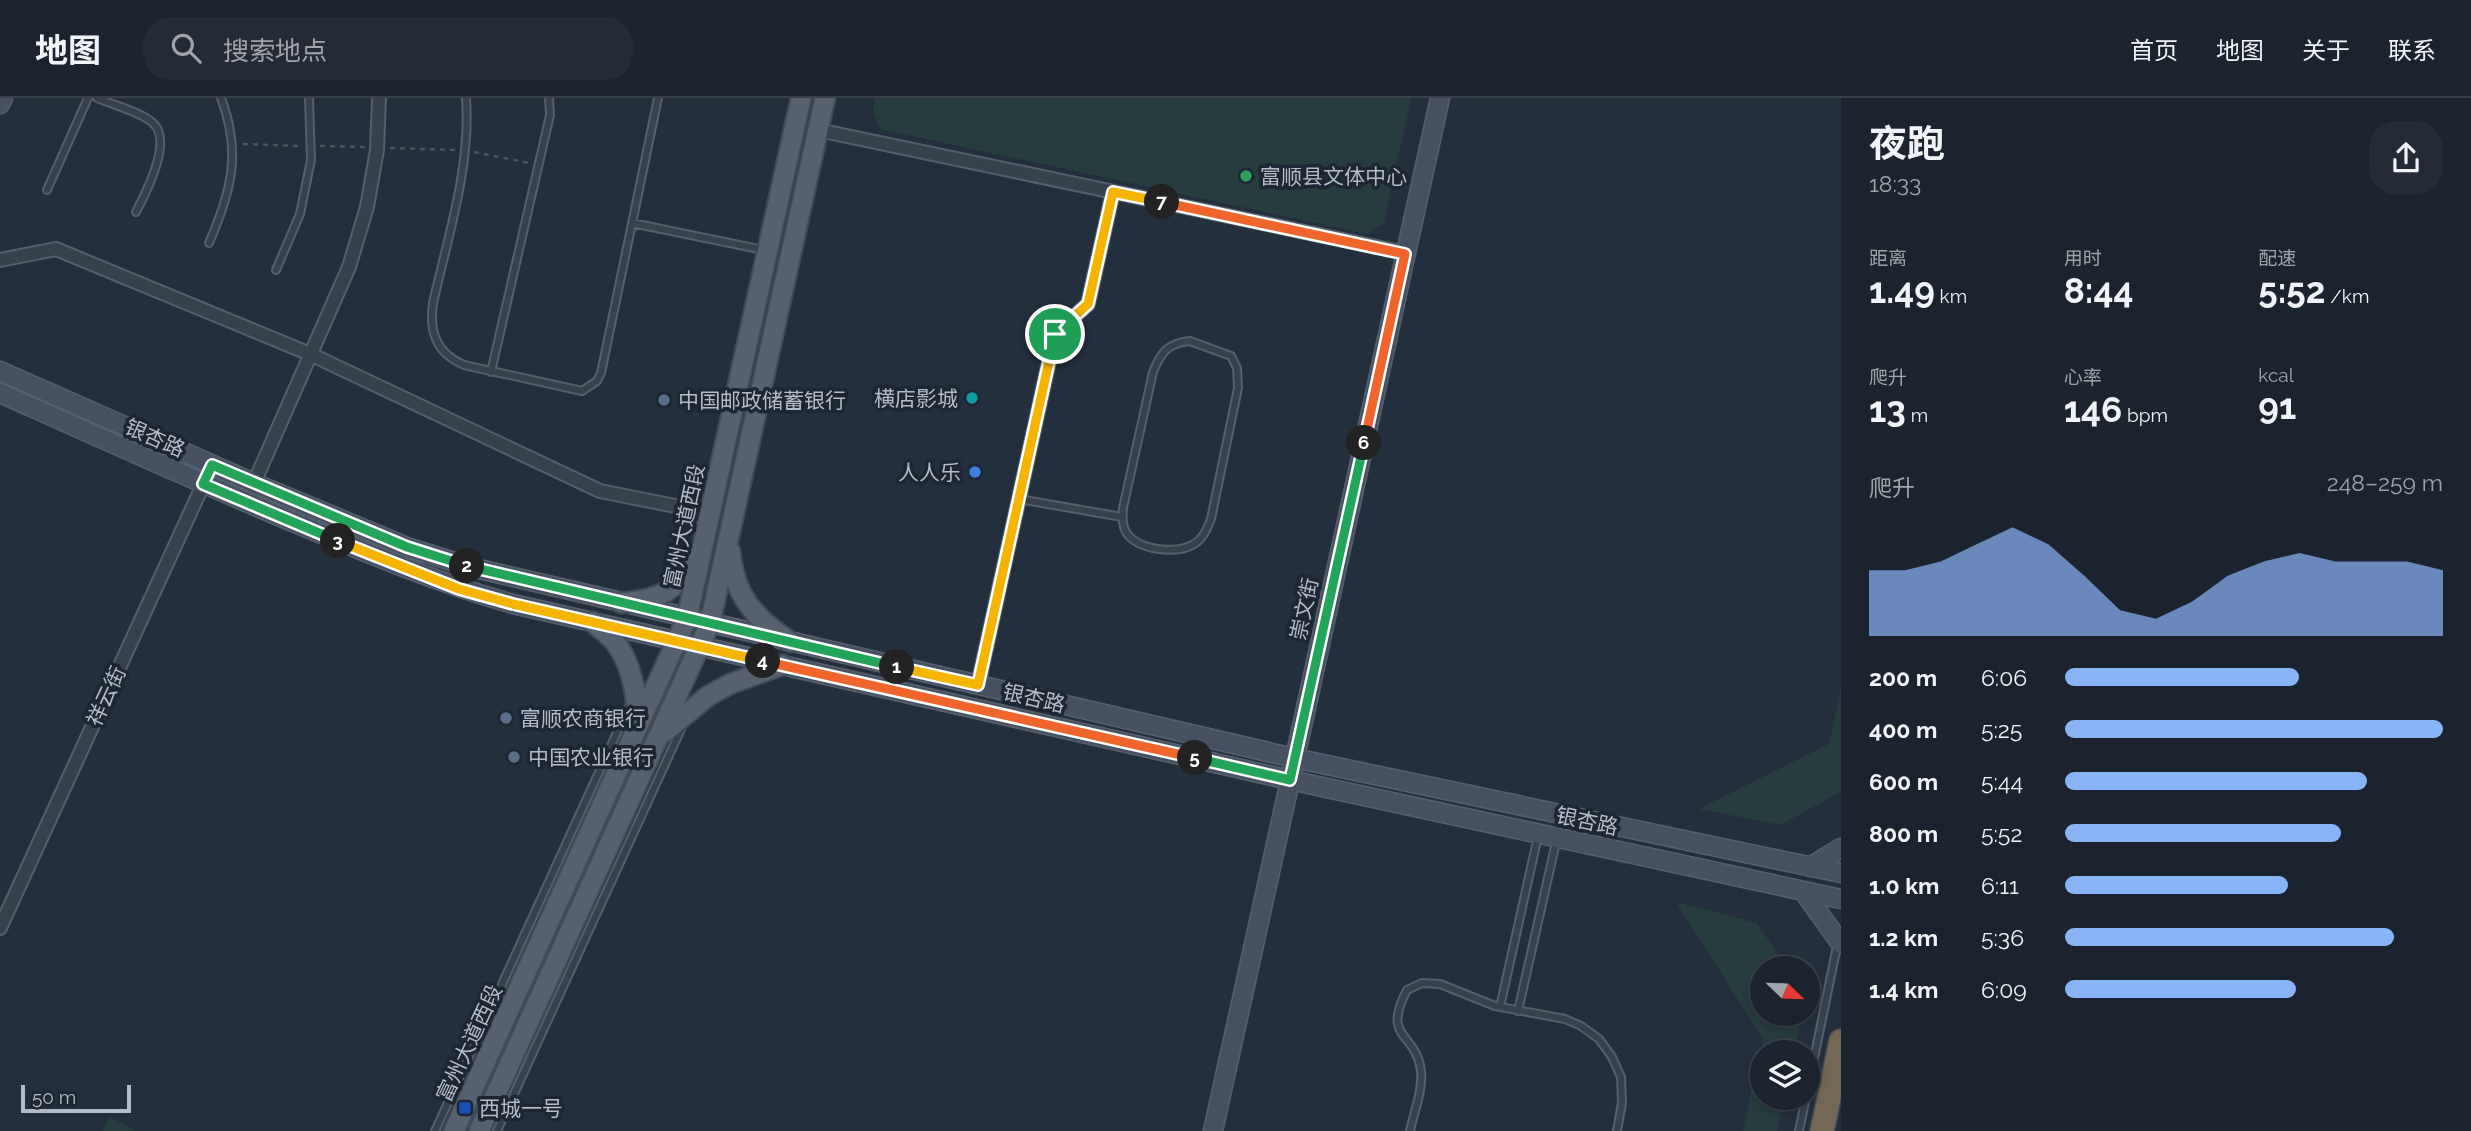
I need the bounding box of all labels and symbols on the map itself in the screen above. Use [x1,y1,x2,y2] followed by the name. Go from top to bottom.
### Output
[1260,164,1407,189] place label: 富顺县文体中心
[1238,168,1254,184] marker: 富顺县文体中心
[1144,184,1180,220] pin: 7
[1025,304,1085,364] pin
[874,386,958,411] place label: 横店影城
[678,388,846,413] place label: 中国邮政储蓄银行
[964,390,980,406] marker: 横店影城
[656,392,672,408] marker: 中国邮政储蓄银行
[121,414,189,462] street label: 银杏路
[1346,426,1382,460] pin: 6
[898,460,961,485] place label: 人人乐
[659,462,709,590] street label: 富州大道西段
[967,464,983,480] marker: 人人乐
[320,524,356,558] pin: 3
[449,548,484,584] pin: 2
[1285,576,1323,642] street label: 崇文街
[746,644,780,678] pin: 4
[880,650,914,684] pin: 1
[81,662,131,730] street label: 祥云街
[1000,679,1068,717] street label: 银杏路
[520,706,646,731] place label: 富顺农商银行
[498,710,514,726] marker: 富顺农商银行
[1178,740,1212,776] pin: 5
[528,745,654,770] place label: 中国农业银行
[506,749,522,765] marker: 中国农业银行
[1554,802,1620,840] street label: 银杏路
[1750,956,1820,1026] north arrow
[431,981,507,1105] street label: 富州大道西段
[21,1082,131,1114] scale bar
[479,1096,563,1121] place label: 西城一号
[457,1100,473,1116] marker: 西城一号

